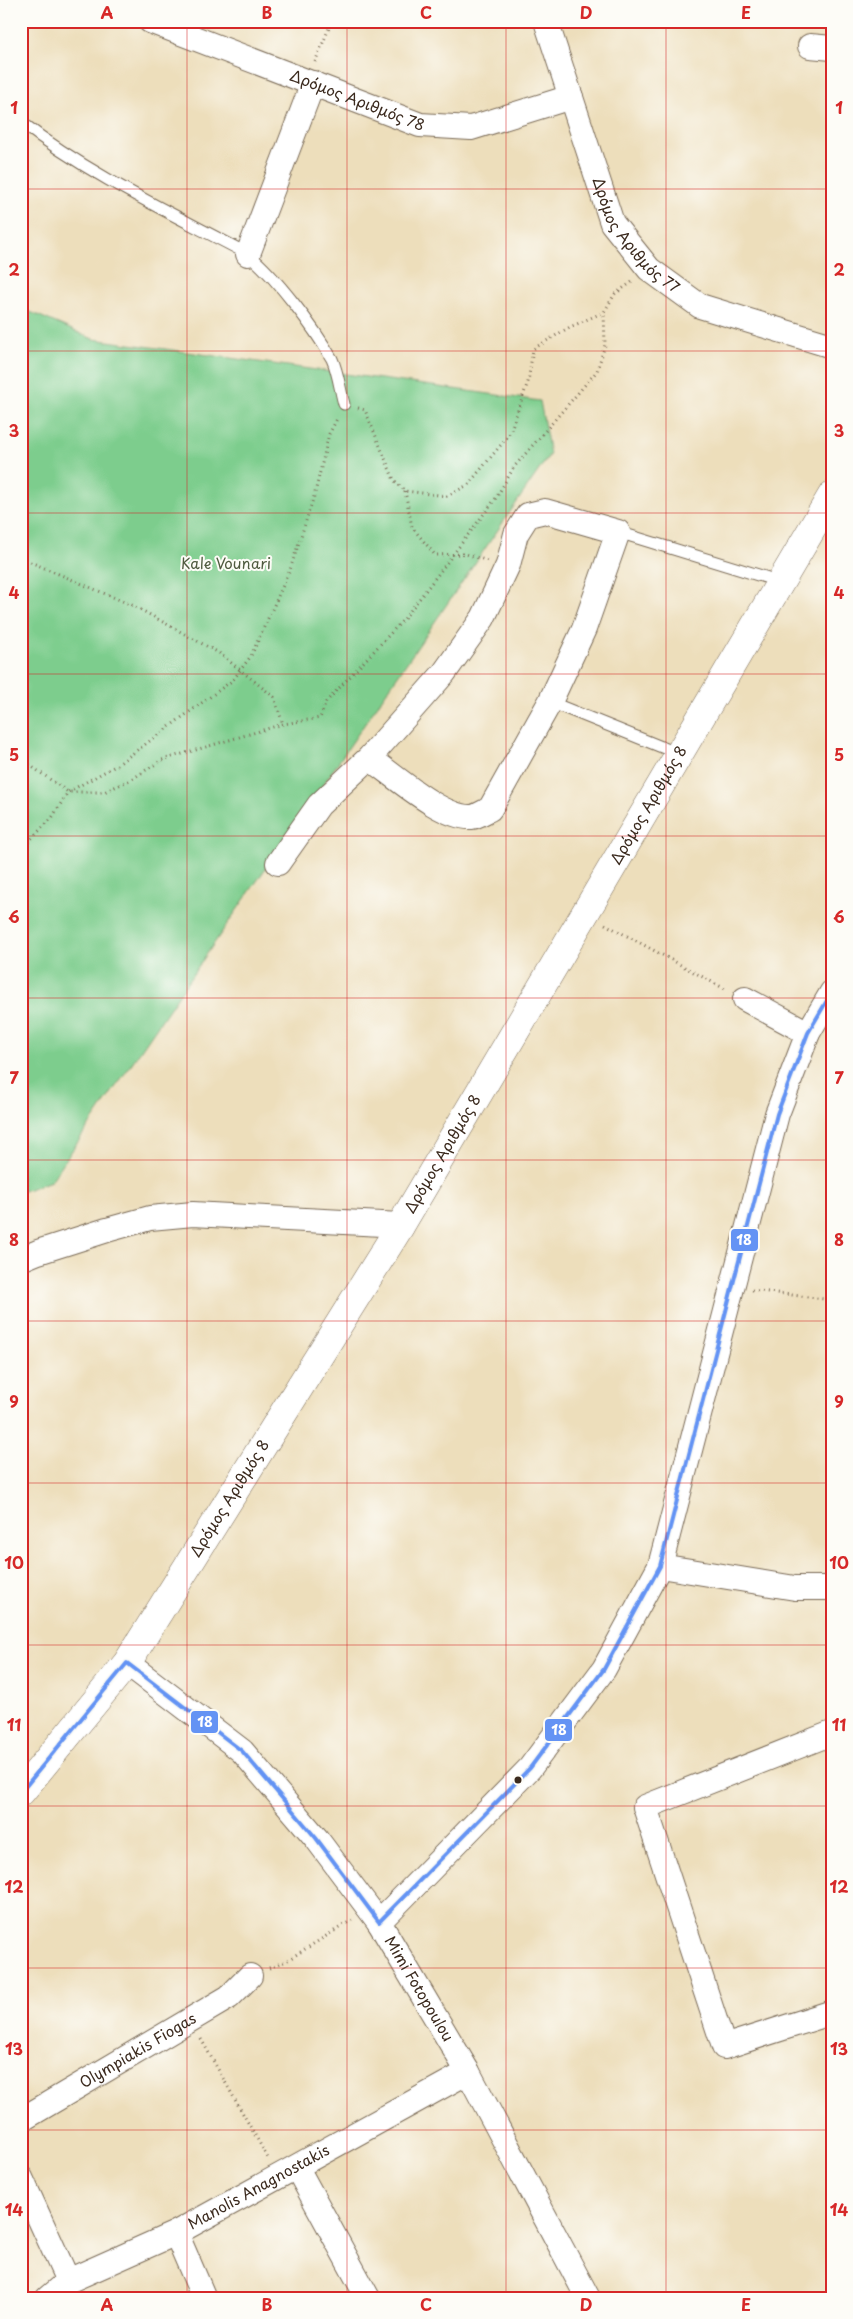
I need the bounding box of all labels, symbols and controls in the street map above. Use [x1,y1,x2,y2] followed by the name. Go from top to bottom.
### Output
[101,0,114,24] text: A
[262,0,273,24] text: B
[420,0,432,24] text: C
[580,0,592,24] text: D
[741,0,751,24] text: E
[287,63,428,136] street label: Δρόμος Αριθμός 78
[10,95,18,119] text: 1
[835,95,843,119] text: 1
[588,174,685,298] street label: Δρόμος Αριθμός 77
[8,257,20,281] text: 2
[833,257,845,281] text: 2
[9,418,19,442] text: 3
[834,418,844,442] text: 3
[181,551,271,574] park label: Kale Vounari
[9,580,20,604] text: 4
[834,580,845,604] text: 4
[603,741,692,868] street label: Δρόμος Αριθμός 8
[9,742,19,766] text: 5
[834,742,844,766] text: 5
[8,904,20,928] text: 6
[833,904,845,928] text: 6
[9,1065,19,1089] text: 7
[834,1065,844,1089] text: 7
[398,1090,486,1217] street label: Δρόμος Αριθμός 8
[9,1227,19,1251] text: 8
[834,1227,844,1251] text: 8
[730,1228,759,1252] line badge: 18
[736,1229,752,1250] text: 18
[9,1389,19,1413] text: 9
[834,1389,844,1413] text: 9
[183,1435,274,1561] street label: Δρόμος Αριθμός 8
[4,1550,24,1574] text: 10
[829,1550,849,1574] text: 10
[190,1710,219,1734] line badge: 18
[197,1711,213,1732] text: 18
[7,1712,21,1736] text: 11
[832,1712,846,1736] text: 11
[544,1718,573,1742] line badge: 18
[551,1719,567,1740] text: 18
[513,1775,523,1785] unlabelled marker
[5,1874,23,1898] text: 12
[830,1874,848,1898] text: 12
[380,1931,460,2045] street label: Mimi Fotopoulou
[75,2006,200,2093] street label: Olympiakis Fiogas
[5,2036,23,2060] text: 13
[830,2036,848,2060] text: 13
[183,2138,333,2234] street label: Manolis Anagnostakis
[5,2197,23,2221] text: 14
[830,2197,848,2221] text: 14
[101,2292,114,2316] text: A
[262,2292,273,2316] text: B
[420,2292,432,2316] text: C
[580,2292,592,2316] text: D
[741,2292,751,2316] text: E

